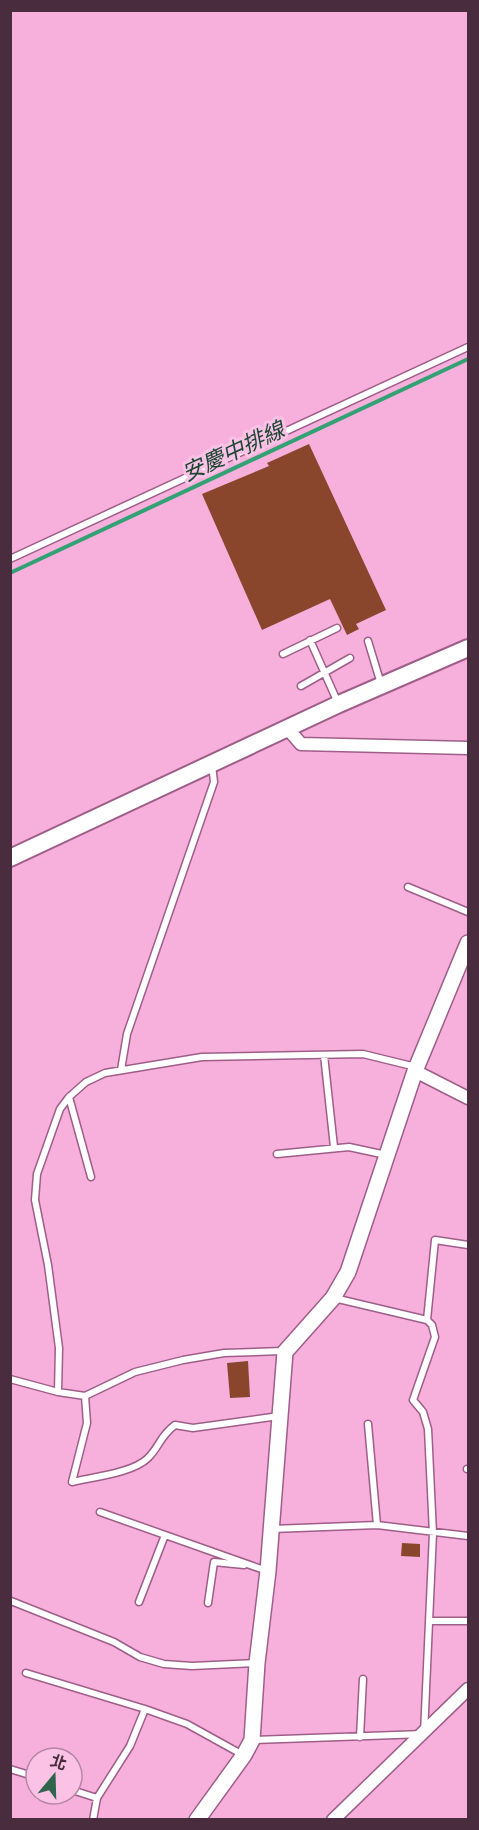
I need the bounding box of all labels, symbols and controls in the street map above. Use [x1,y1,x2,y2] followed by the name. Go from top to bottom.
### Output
[176,410,291,487] water label: 安慶中排線
[24,1746,84,1806] north arrow
[48,1747,71,1775] text: 北

